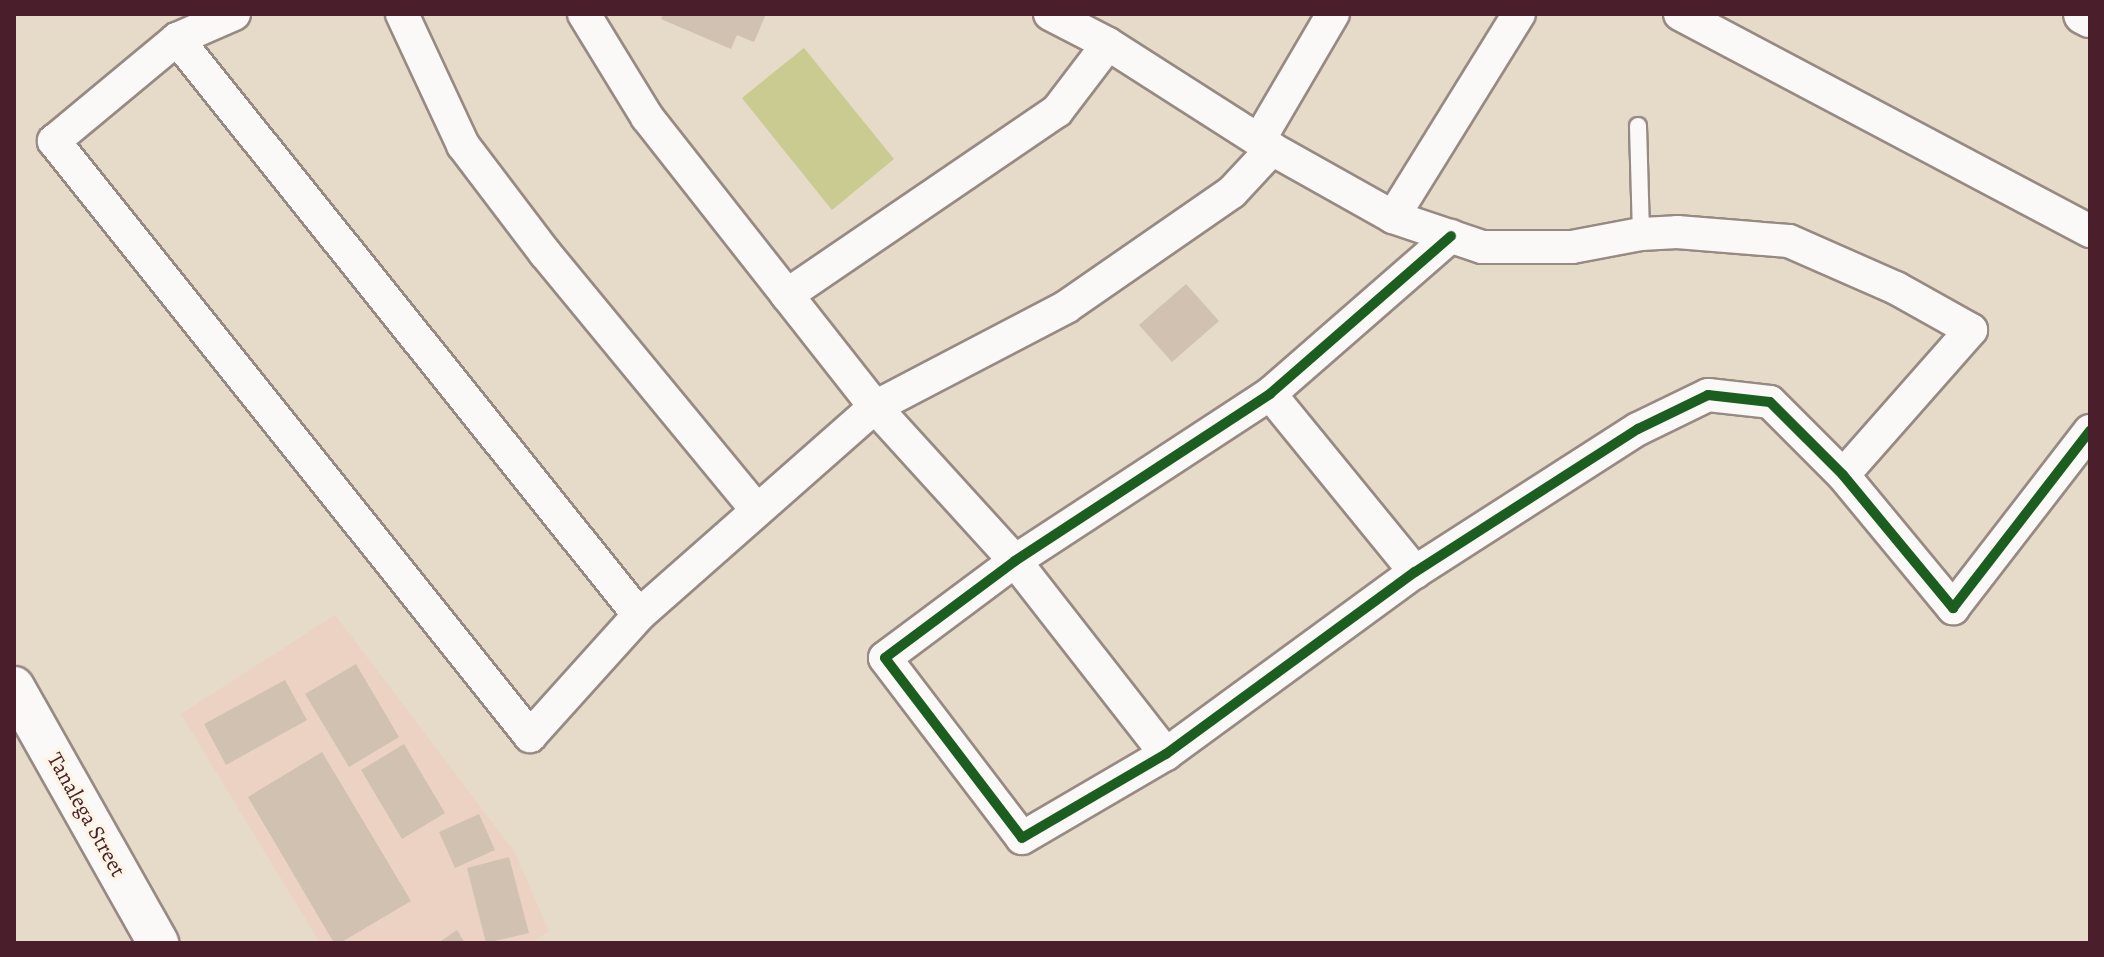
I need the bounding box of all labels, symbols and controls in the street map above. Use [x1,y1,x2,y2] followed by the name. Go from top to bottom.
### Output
[41,748,131,882] street label: Tanalega Street

